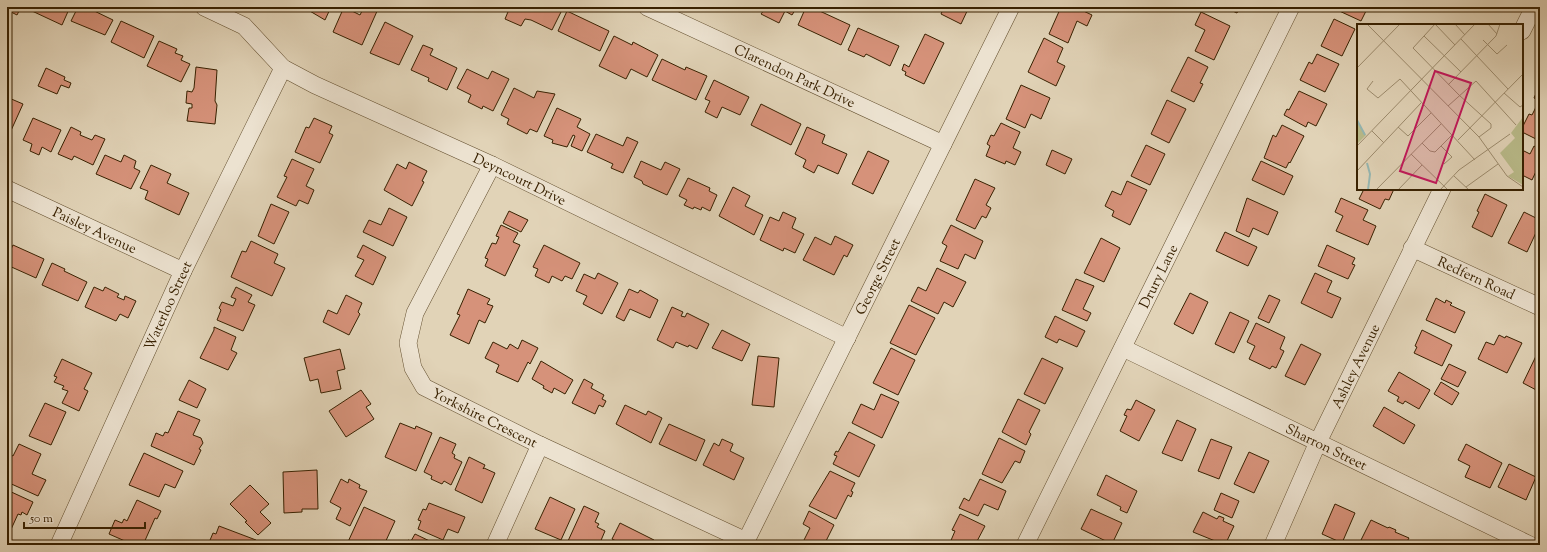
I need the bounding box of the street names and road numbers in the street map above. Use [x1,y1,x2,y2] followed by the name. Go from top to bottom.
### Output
[730,41,858,114] street label: Clarendon Park Drive
[469,150,569,212] street label: Deyncourt Drive
[49,204,139,260] street label: Paisley Avenue
[852,235,907,319] street label: George Street
[1135,241,1184,312] street label: Drury Lane
[1434,253,1518,306] street label: Redfern Road
[140,258,198,354] street label: Waterloo Street
[1328,321,1386,413] street label: Ashley Avenue
[428,384,540,454] street label: Yorkshire Crescent
[1281,420,1370,477] street label: Sharron Street

